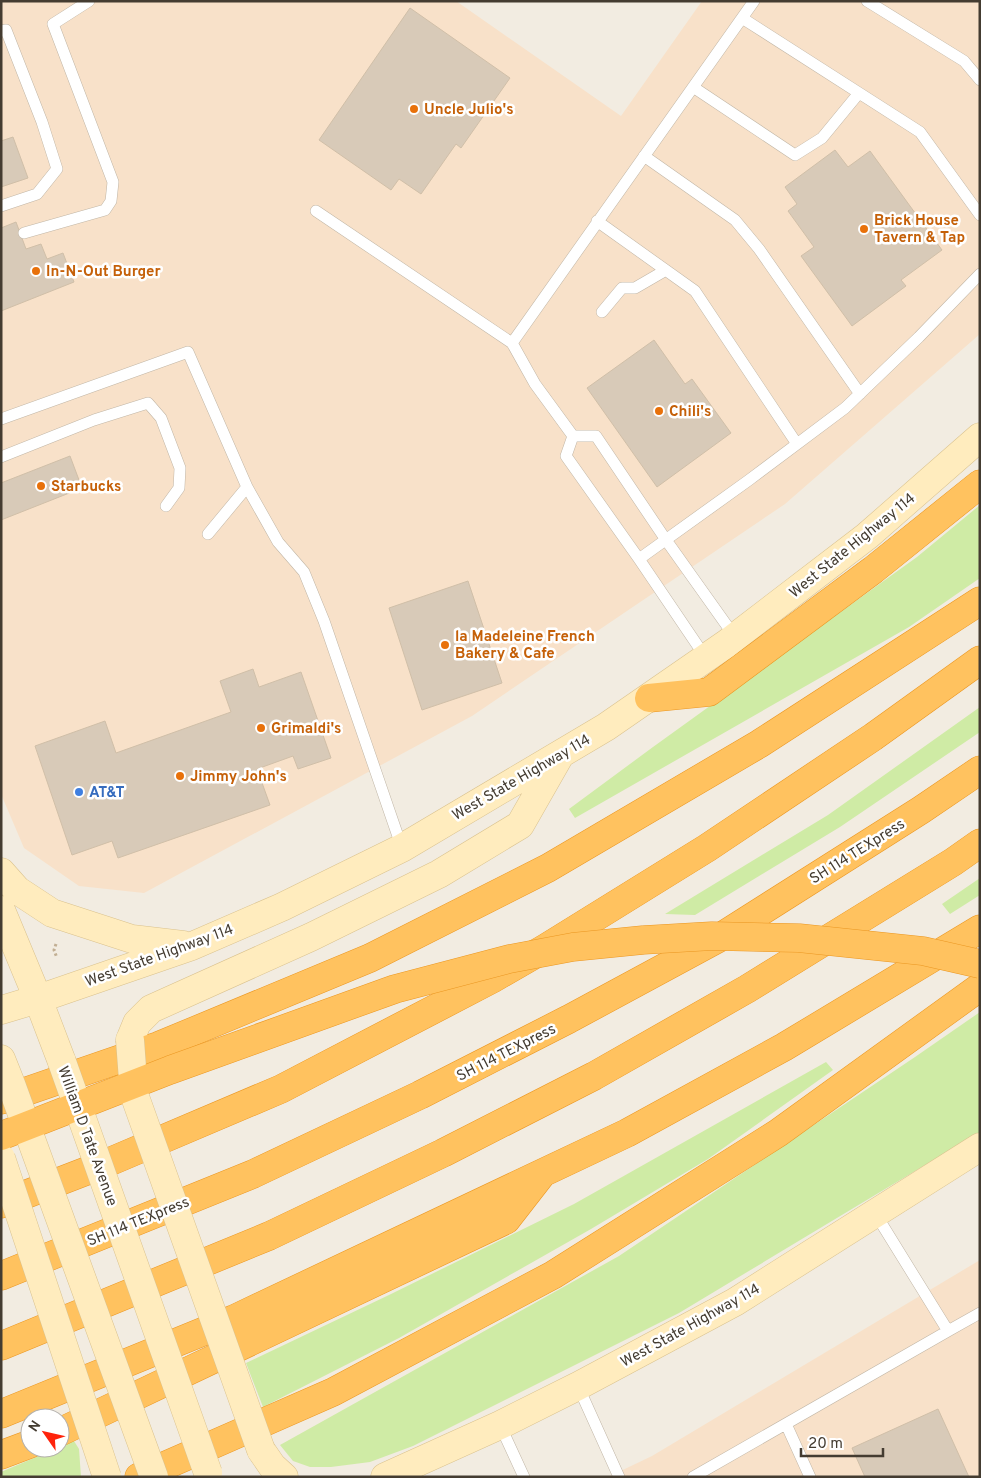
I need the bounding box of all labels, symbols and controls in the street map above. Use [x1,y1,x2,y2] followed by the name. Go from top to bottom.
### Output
[424,101,514,120] place label: Uncle Julio's
[408,103,420,115] marker: Uncle Julio's
[874,212,965,248] place label: Brick House Tavern & Tap
[858,223,870,235] marker: Brick House Tavern & Tap
[46,263,161,282] place label: In-N-Out Burger
[30,265,42,277] marker: In-N-Out Burger
[669,403,711,422] place label: Chili's
[653,405,665,417] marker: Chili's
[51,478,121,497] place label: Starbucks
[35,480,47,492] marker: Starbucks
[786,490,920,603] street label: West State Highway 114
[455,628,595,664] place label: la Madeleine French Bakery & Cafe
[439,639,451,651] marker: la Madeleine French Bakery & Cafe
[271,720,341,739] place label: Grimaldi's
[255,722,267,734] marker: Grimaldi's
[449,731,594,826] street label: West State Highway 114
[190,768,287,787] place label: Jimmy John's
[174,770,186,782] marker: Jimmy John's
[89,784,124,803] place label: AT&T
[73,786,85,798] marker: AT&T
[807,815,909,889] street label: SH 114 TEXpress
[83,921,236,992] street label: West State Highway 114
[454,1020,560,1087] street label: SH 114 TEXpress
[52,1064,121,1209] street label: William D Tate Avenue
[85,1193,193,1252] street label: SH 114 TEXpress
[618,1280,764,1373] street label: West State Highway 114
[20,1408,70,1458] north arrow
[26,1418,45,1435] text: N
[801,1426,884,1458] scale bar
[808,1435,843,1454] text: 20 m

